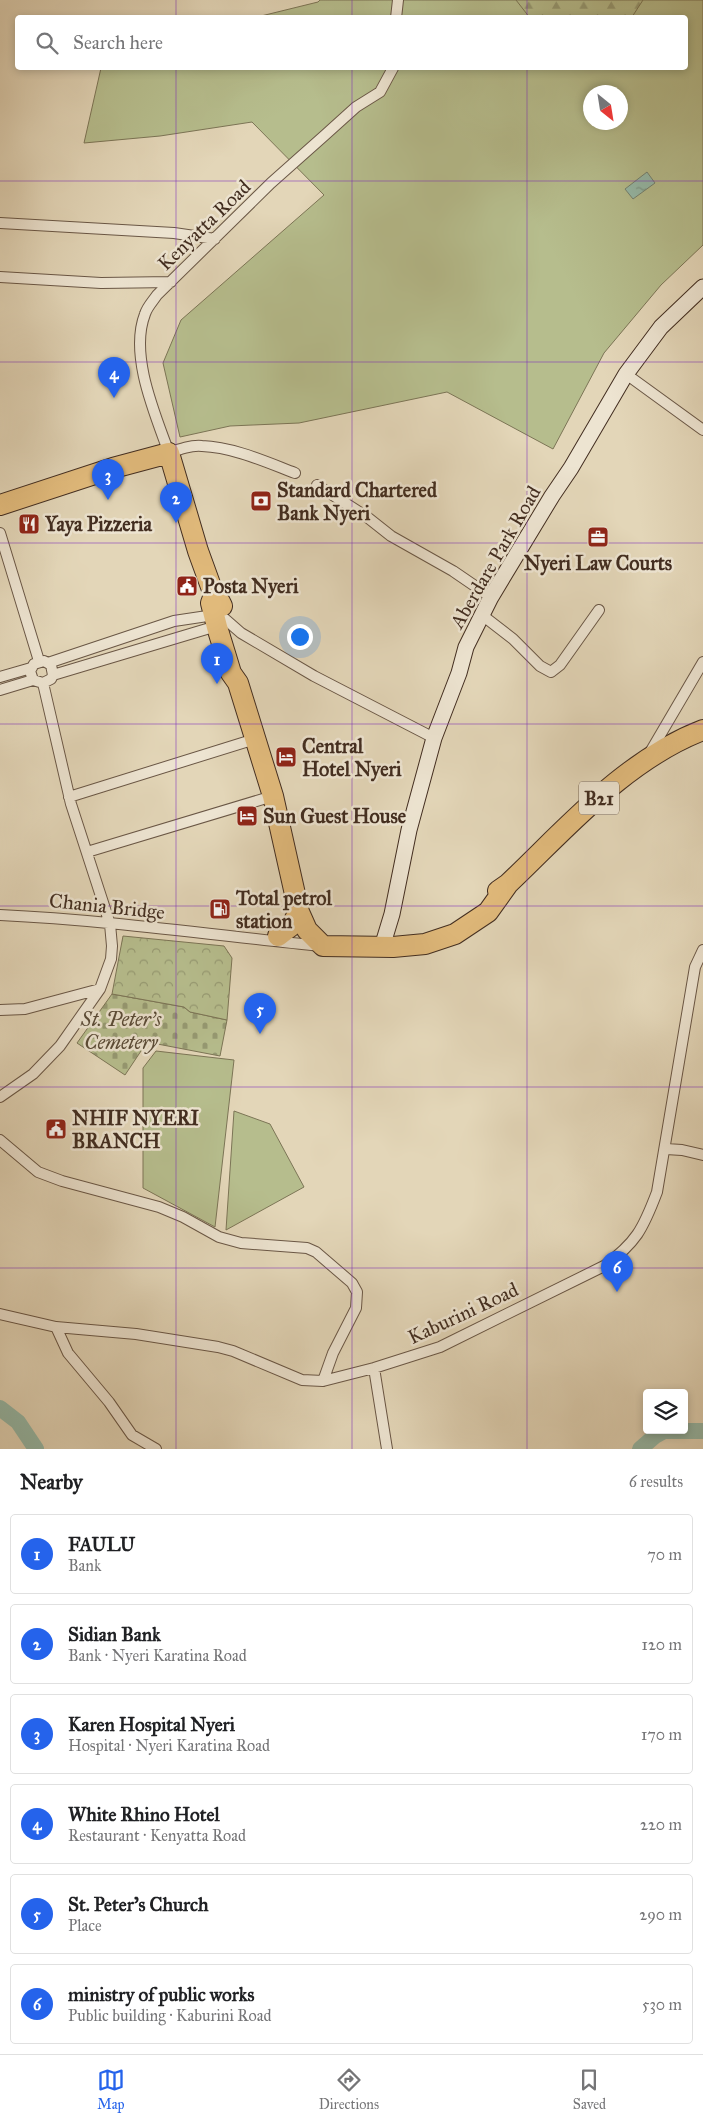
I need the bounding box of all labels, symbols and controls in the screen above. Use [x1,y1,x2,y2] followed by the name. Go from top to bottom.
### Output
[15,15,688,70] search box
[33,29,61,57] icon: search
[73,31,163,54] text: Search here
[583,85,628,130] north arrow
[152,175,256,275] street label: Kenyatta Road
[98,357,130,398] pin: 4
[92,459,124,500] pin: 3
[277,478,438,526] place label: Standard Chartered Bank Nyeri
[160,482,192,523] pin: 2
[444,482,546,633] street label: Aberdare Park Road
[249,489,273,513] bank icon: Standard Chartered Bank Nyeri
[17,512,41,536] restaurant icon: Yaya Pizzeria
[44,512,152,537] place label: Yaya Pizzeria
[586,525,610,549] office icon: Nyeri Law Courts
[524,551,673,576] place label: Nyeri Law Courts
[175,574,199,598] public building icon: Posta Nyeri
[203,574,299,599] place label: Posta Nyeri
[287,624,313,650] your location
[201,643,233,684] pin: 1
[302,734,402,782] place label: Central Hotel Nyeri
[274,745,298,769] hotel icon: Central Hotel Nyeri
[579,781,619,814] road number: B21
[235,804,259,828] hotel icon: Sun Guest House
[263,804,407,828] place label: Sun Guest House
[235,886,332,933] place label: Total petrol station
[48,888,166,925] street label: Chania Bridge
[208,897,232,921] fuel station icon: Total petrol station
[244,993,276,1034] pin: 5
[80,1007,162,1054] park label: St. Peter's Cemetery
[72,1106,200,1153] place label: NHIF NYERI BRANCH
[44,1117,68,1141] public building icon: NHIF NYERI BRANCH
[601,1251,633,1292] pin: 6
[404,1277,522,1349] street label: Kaburini Road
[643,1389,688,1434] map controls
[643,1389,688,1434] button: layers
[20,1469,83,1495] text: Nearby
[629,1472,683,1491] text: 6 results
[68,1533,135,1556] text: FAULU
[34,1545,40,1564] text: 1
[647,1545,682,1564] text: 70 m
[68,1556,101,1575] text: Bank
[68,1623,161,1646] text: Sidian Bank
[33,1635,41,1654] text: 2
[642,1635,682,1654] text: 120 m
[68,1646,247,1665] text: Bank · Nyeri Karatina Road
[68,1713,235,1736] text: Karen Hospital Nyeri
[34,1725,40,1744] text: 3
[641,1725,682,1744] text: 170 m
[68,1736,270,1755] text: Hospital · Nyeri Karatina Road
[68,1803,220,1826] text: White Rhino Hotel
[33,1815,41,1834] text: 4
[640,1815,682,1834] text: 220 m
[68,1826,246,1845] text: Restaurant · Kenyatta Road
[68,1893,209,1916] text: St. Peter's Church
[33,1905,41,1924] text: 5
[639,1905,682,1924] text: 290 m
[68,1916,102,1935] text: Place
[68,1983,255,2006] text: ministry of public works
[33,1995,41,2014] text: 6
[642,1995,682,2014] text: 530 m
[68,2006,271,2025] text: Public building · Kaburini Road
[97,2066,125,2113] tab: Map
[319,2066,379,2113] tab: Directions
[573,2066,606,2113] tab: Saved

